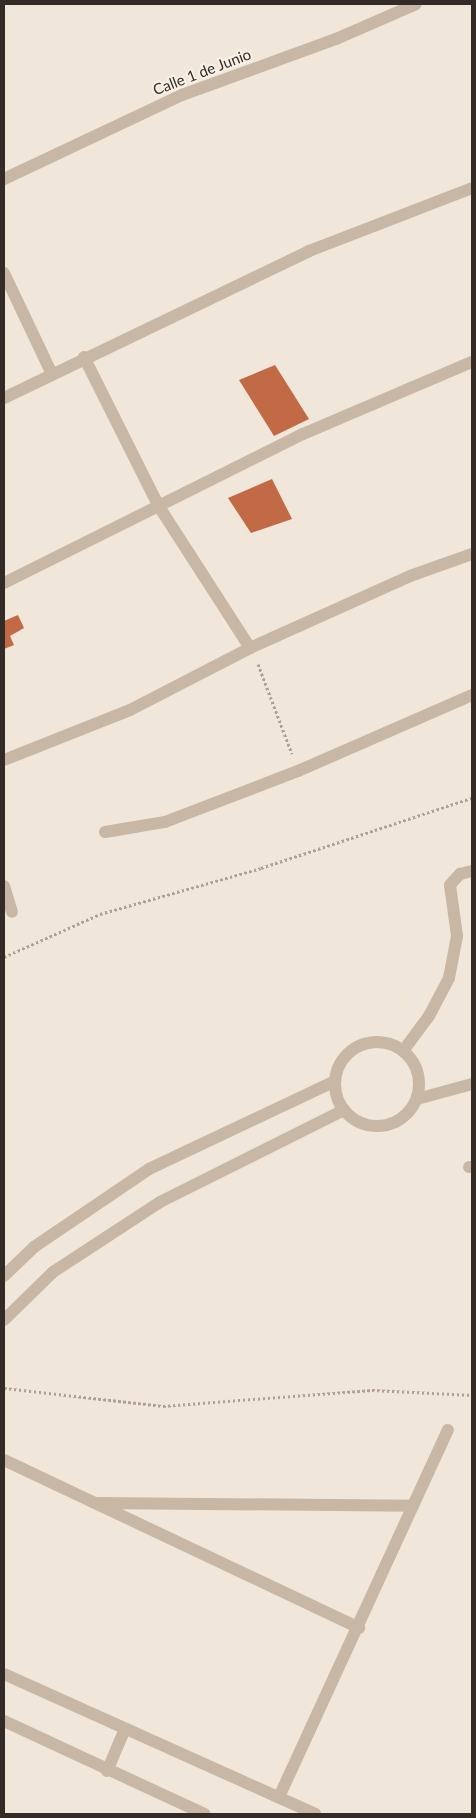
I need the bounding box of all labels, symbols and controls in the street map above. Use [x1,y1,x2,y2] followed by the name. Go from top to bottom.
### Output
[150,45,254,99] street label: Calle 1 de Junio

